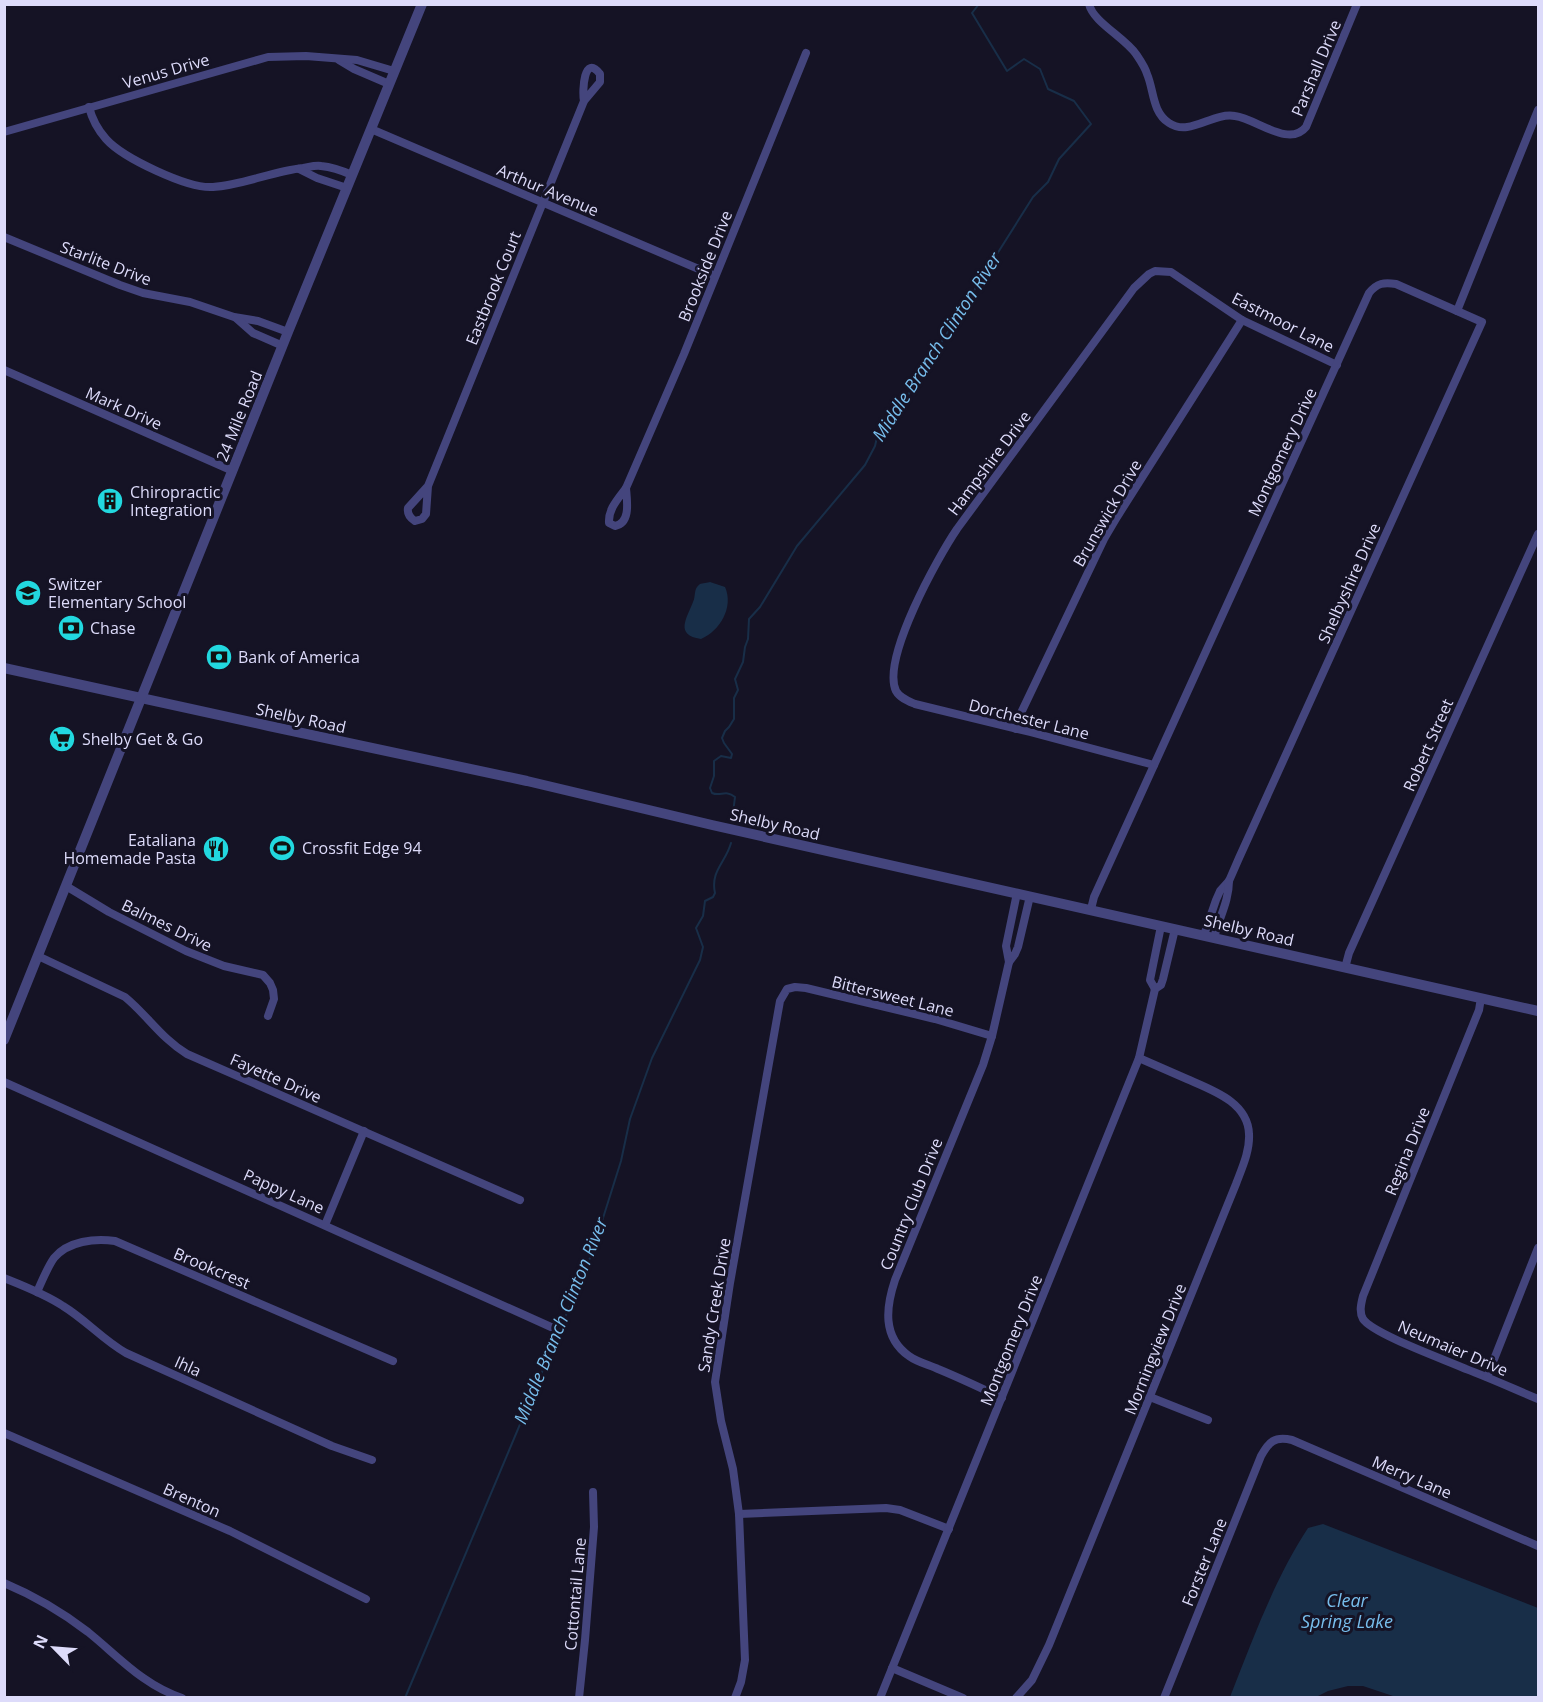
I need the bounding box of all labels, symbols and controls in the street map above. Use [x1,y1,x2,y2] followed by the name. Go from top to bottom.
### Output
[1286,16,1346,120] street label: Parshall Drive
[120,48,212,94] street label: Venus Drive
[494,159,602,221] street label: Arthur Avenue
[673,207,737,325] street label: Brookside Drive
[460,228,526,348] street label: Eastbrook Court
[57,236,155,290] street label: Starlite Drive
[866,247,1007,446] water label: Middle Branch Clinton River
[1228,287,1338,357] street label: Eastmoor Lane
[211,367,267,465] street label: 24 Mile Road
[82,381,166,435] street label: Mark Drive
[1243,384,1321,520] street label: Montgomery Drive
[942,406,1036,520] street label: Hampshire Drive
[1067,456,1147,570] street label: Brunswick Drive
[130,481,221,521] place label: Chiropractic Integration
[95,486,125,516] building icon: Chiropractic Integration
[1313,519,1385,647] street label: Shelbyshire Drive
[48,573,186,613] place label: Switzer Elementary School
[13,578,43,608] school or university icon: Switzer Elementary School
[56,613,86,643] bank icon: Chase
[90,617,135,639] place label: Chase
[204,642,234,672] bank icon: Bank of America
[238,646,360,668] place label: Bank of America
[967,693,1091,745] street label: Dorchester Lane
[1398,695,1458,795] street label: Robert Street
[254,698,348,738] street label: Shelby Road
[47,724,77,754] supermarket icon: Shelby Get & Go
[82,728,203,750] place label: Shelby Get & Go
[728,803,822,845] street label: Shelby Road
[63,829,196,869] place label: Eataliana Homemade Pasta
[267,833,297,863] sports icon: Crossfit Edge 94
[201,834,231,864] restaurant icon: Eataliana Homemade Pasta
[302,837,422,859] place label: Crossfit Edge 94
[118,894,216,956] street label: Balmes Drive
[1202,909,1296,951] street label: Shelby Road
[830,970,956,1022] street label: Bittersweet Lane
[227,1048,325,1108] street label: Fayette Drive
[1379,1103,1435,1199] street label: Regina Drive
[874,1135,948,1273] street label: Country Club Drive
[240,1163,328,1219] street label: Pappy Lane
[508,1213,613,1427] water label: Middle Branch Clinton River
[693,1236,735,1374] street label: Sandy Creek Drive
[170,1242,254,1294] street label: Brookcrest
[975,1271,1047,1409] street label: Montgomery Drive
[1119,1280,1191,1418] street label: Morningview Drive
[1395,1315,1511,1381] street label: Neumaier Drive
[171,1350,205,1382] street label: Ihla
[1369,1450,1455,1504] street label: Merry Lane
[160,1478,224,1522] street label: Brenton
[1176,1515,1232,1609] street label: Forster Lane
[559,1537,591,1651] street label: Cottontail Lane
[1301,1588,1393,1633] water label: Clear Spring Lake
[24,1618,84,1678] north arrow
[28,1631,53,1652] text: N

